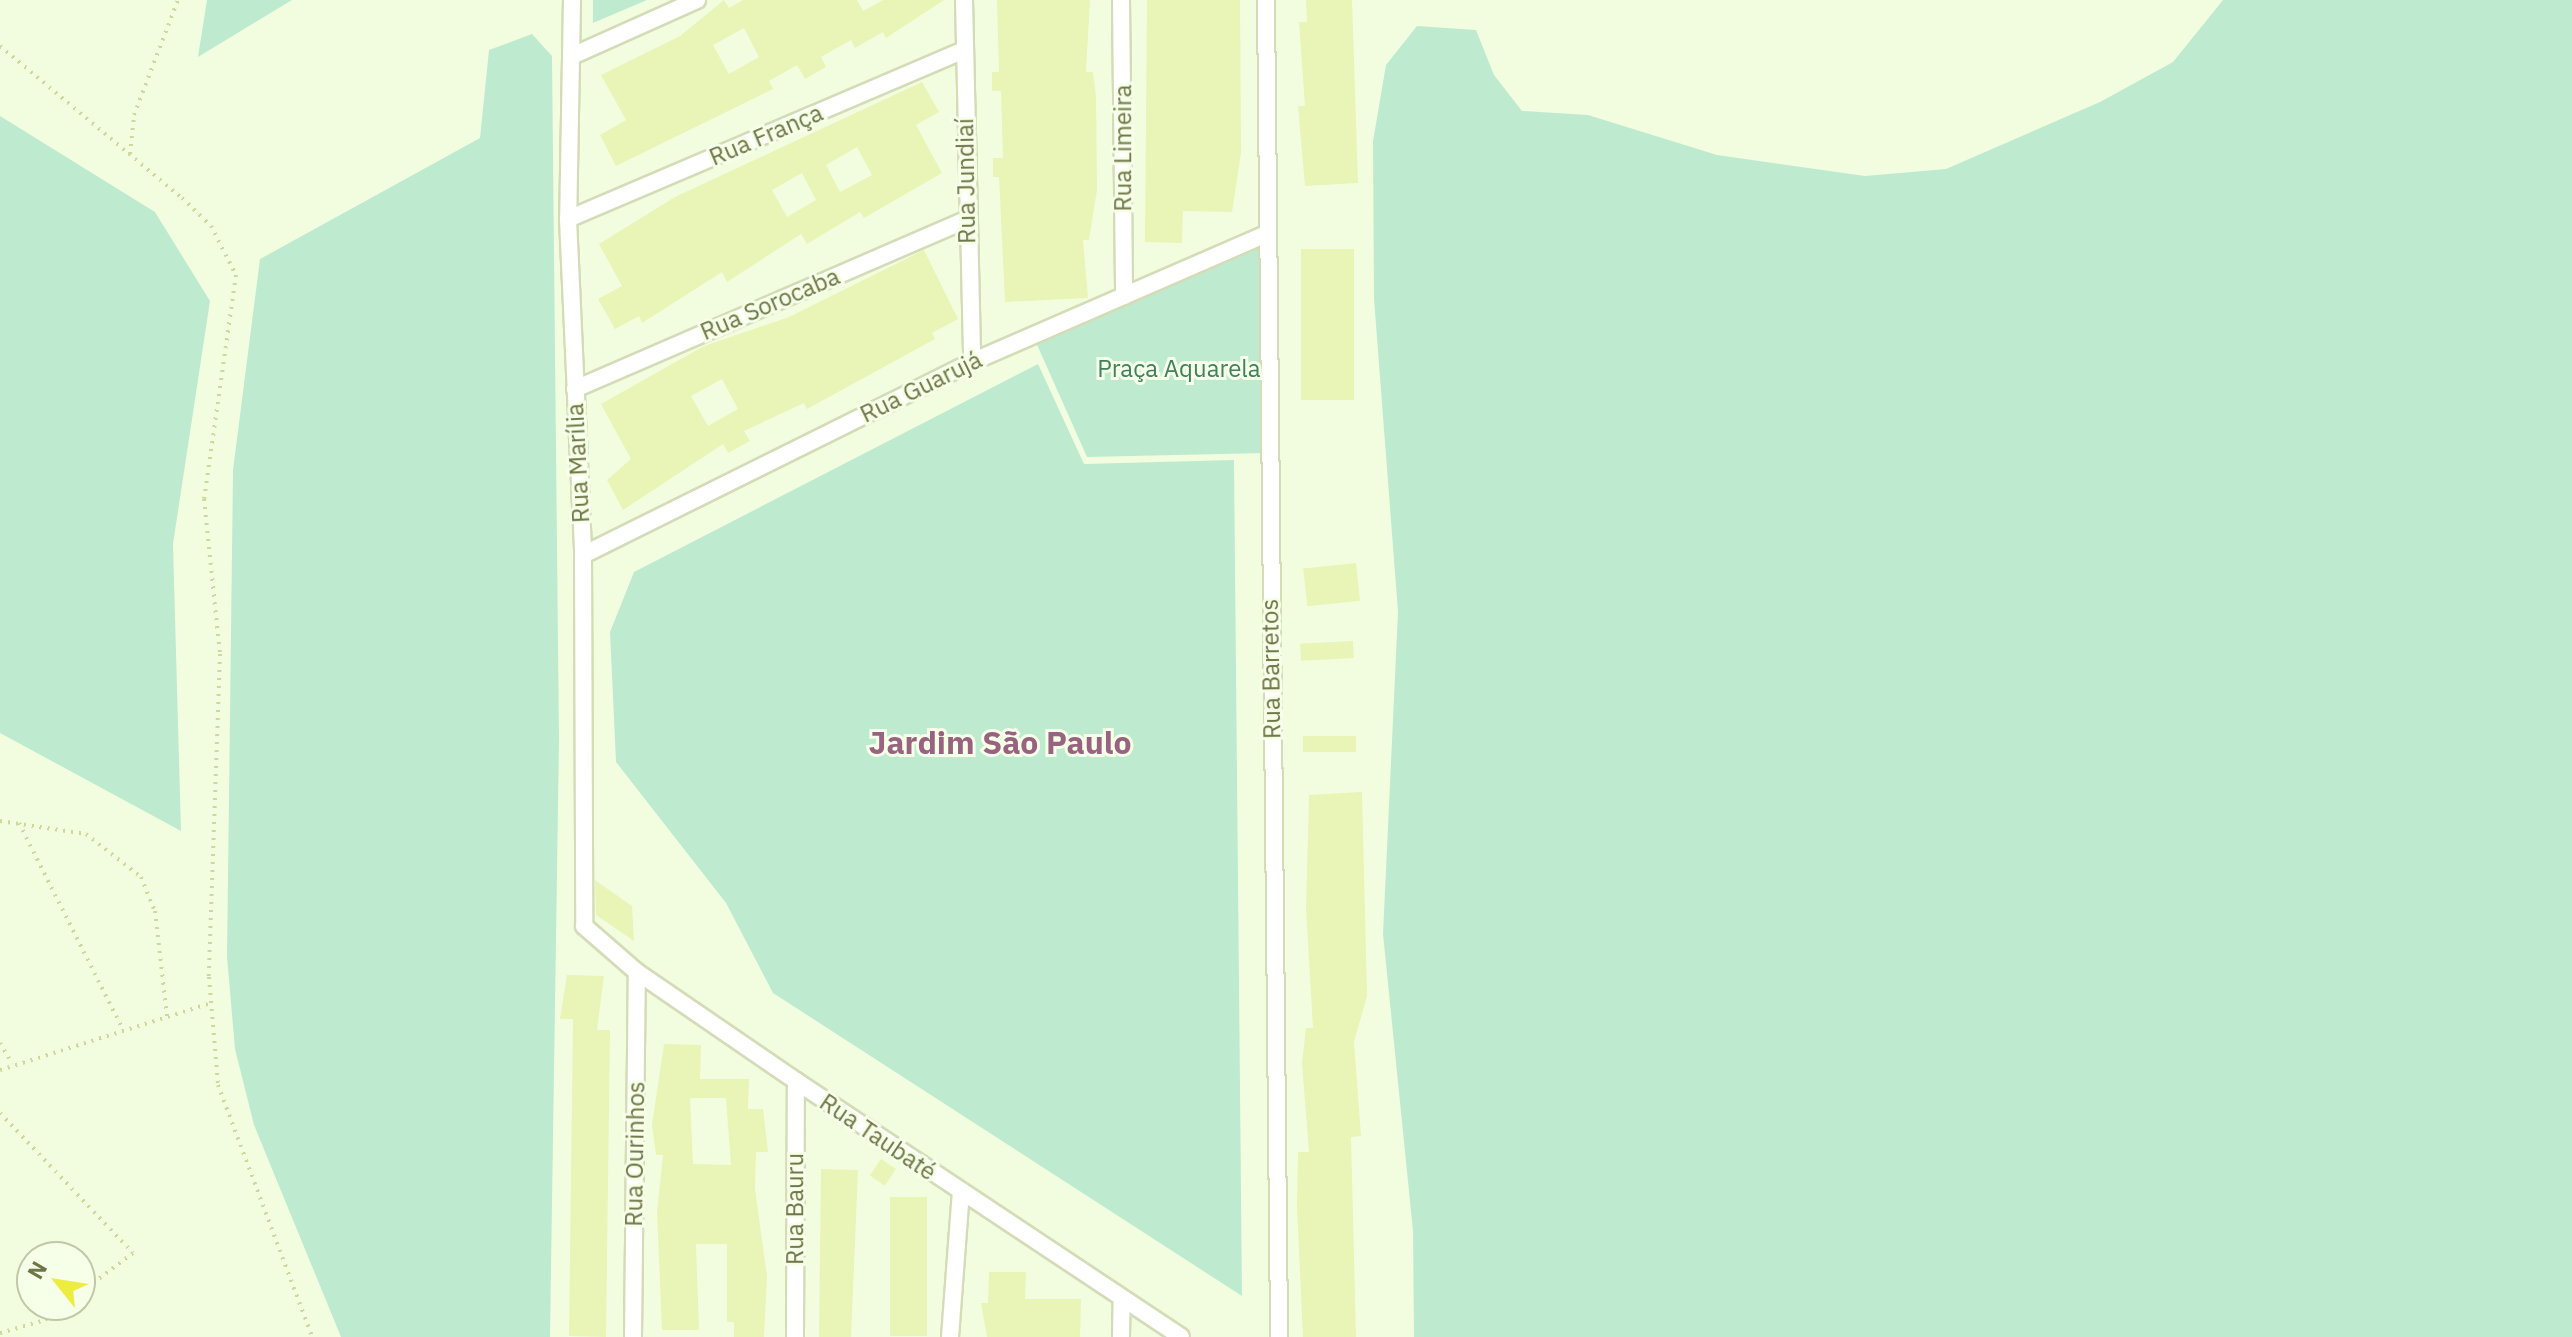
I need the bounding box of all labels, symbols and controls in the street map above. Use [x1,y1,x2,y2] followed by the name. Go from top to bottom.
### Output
[1109,84,1137,212] street label: Rua Limeira
[705,98,827,172] street label: Rua França
[951,118,981,244] street label: Rua Jundiaí
[696,262,844,346] street label: Rua Sorocaba
[855,345,987,429] street label: Rua Guarujá
[1097,355,1261,383] park label: Praça Aquarela
[560,402,596,524] street label: Rua Marília
[1255,599,1287,739] street label: Rua Barretos
[869,723,1131,761] district label: Jardim São Paulo
[619,1081,651,1227] street label: Rua Ourinhos
[814,1088,942,1186] street label: Rua Taubaté
[781,1153,809,1265] street label: Rua Bauru
[16,1241,96,1321] north arrow
[20,1256,53,1284] text: N

